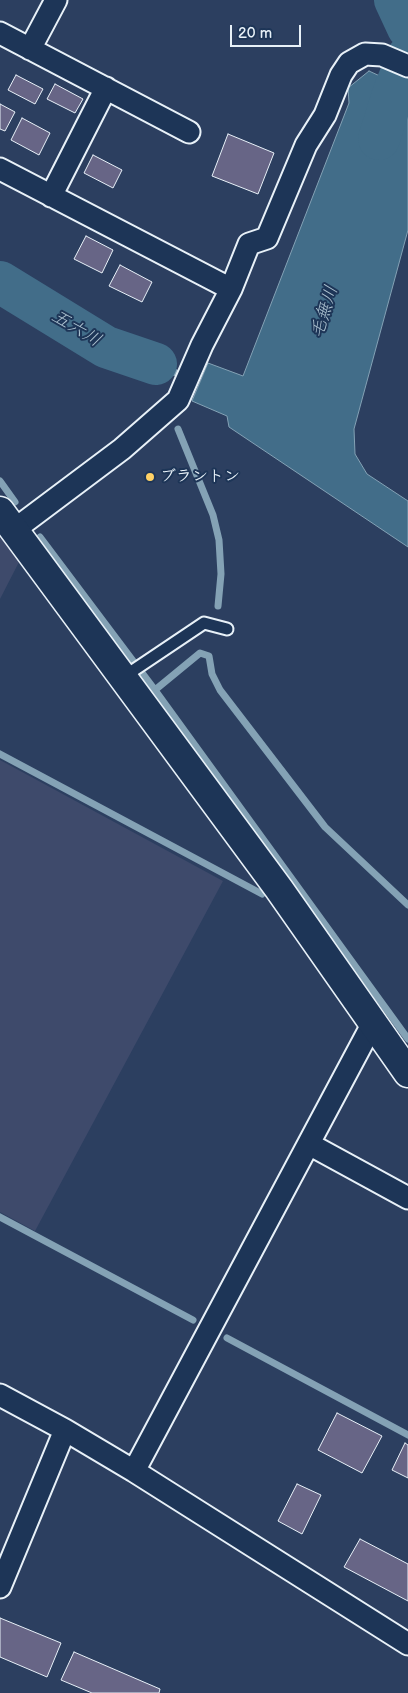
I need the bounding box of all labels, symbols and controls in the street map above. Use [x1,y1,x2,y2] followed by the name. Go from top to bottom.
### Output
[233,15,304,47] scale bar
[238,24,272,43] text: 20 m
[307,283,343,341] water label: 毛無川
[47,306,105,352] water label: 五六川
[160,467,240,487] place label: ブラントン
[144,471,156,483] marker: ブラントン

